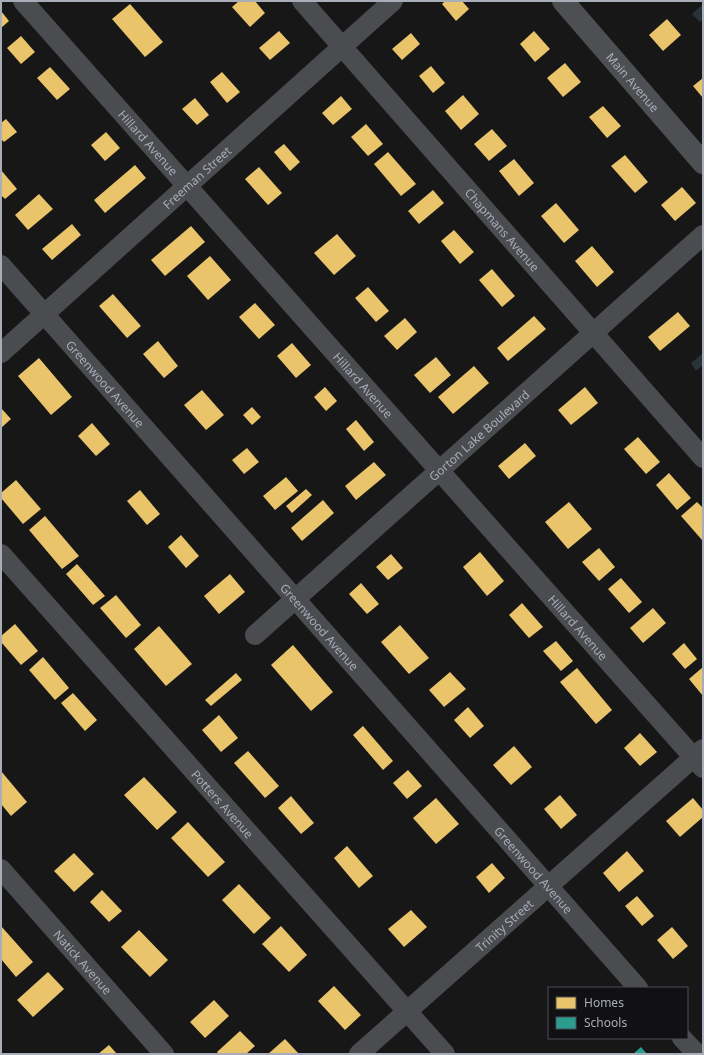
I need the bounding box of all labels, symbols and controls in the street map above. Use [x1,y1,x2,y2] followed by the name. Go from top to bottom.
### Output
[603,49,664,115] street label: Main Avenue
[115,106,182,179] street label: Hillard Avenue
[159,142,235,213] street label: Freeman Street
[461,184,544,275] street label: Chapmans Avenue
[62,336,149,431] street label: Greenwood Avenue
[330,348,397,421] street label: Hillard Avenue
[425,386,533,485] street label: Gorton Lake Boulevard
[277,579,363,674] street label: Greenwood Avenue
[545,591,612,664] street label: Hillard Avenue
[188,766,258,842] street label: Potters Avenue
[491,822,577,917] street label: Greenwood Avenue
[472,895,537,955] street label: Trinity Street
[50,926,116,998] street label: Natick Avenue
[548,987,688,1039] legend
[584,994,624,1011] text: Homes
[584,1014,627,1031] text: Schools

